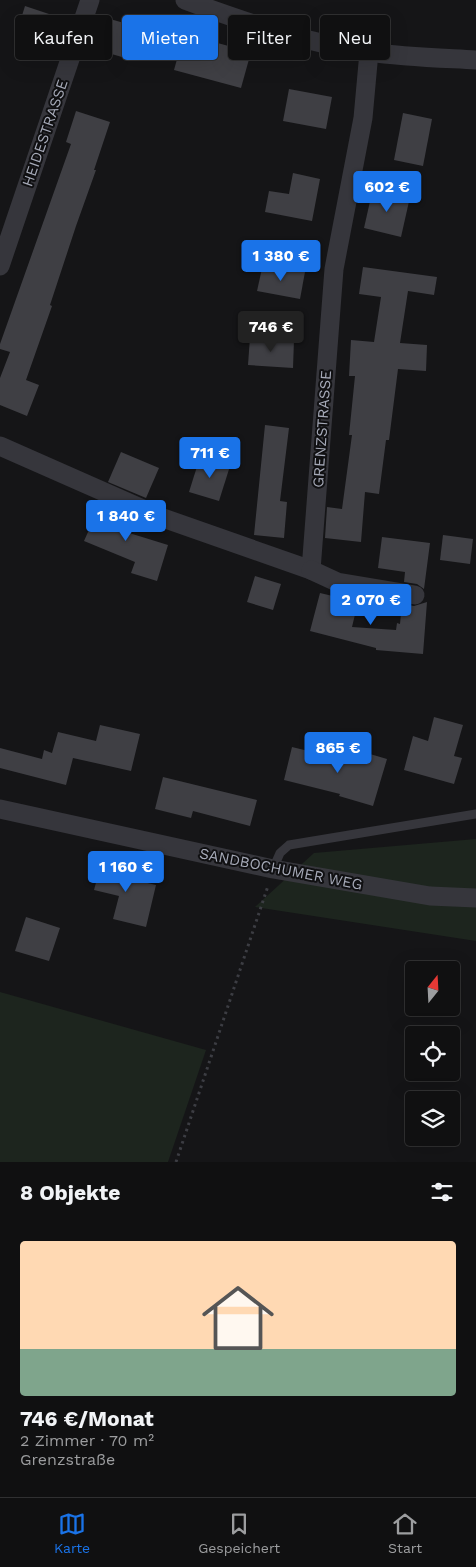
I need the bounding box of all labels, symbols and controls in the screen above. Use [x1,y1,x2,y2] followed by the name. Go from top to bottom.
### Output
[15,15,112,60] chip: Kaufen
[122,15,218,60] chip: Mieten
[228,15,310,60] chip: Filter
[320,15,390,60] chip: Neu
[18,77,72,189] street label: HEIDESTRASSE
[352,170,422,213] pin: 602 €
[364,177,410,196] text: 602 €
[235,240,327,282] pin: 1 380 €
[252,246,310,265] text: 1 380 €
[236,310,306,353] pin: 746 €
[249,317,293,336] text: 746 €
[309,370,335,488] street label: GRENZSTRASSE
[175,436,245,479] pin: 711 €
[190,443,230,462] text: 711 €
[80,500,172,542] pin: 1 840 €
[97,506,155,525] text: 1 840 €
[325,584,417,626] pin: 2 070 €
[341,590,401,609] text: 2 070 €
[303,732,373,774] pin: 865 €
[315,738,361,757] text: 865 €
[198,844,364,894] street label: SANDBOCHUMER WEG
[80,850,172,893] pin: 1 160 €
[99,857,153,876] text: 1 160 €
[405,961,460,1016] north arrow
[405,961,460,1146] map controls
[405,1026,460,1081] button: locate
[405,1091,460,1146] button: layers
[428,1178,456,1206] icon: filters
[20,1180,120,1205] text: 8 Objekte
[193,1273,283,1363] icon: home
[20,1406,154,1431] text: 746 €/Monat
[20,1431,154,1450] text: 2 Zimmer · 70 m²
[20,1450,115,1469] text: Grenzstraße
[54,1510,90,1556] tab: Karte
[198,1510,280,1556] tab: Gespeichert
[388,1510,422,1556] tab: Start

